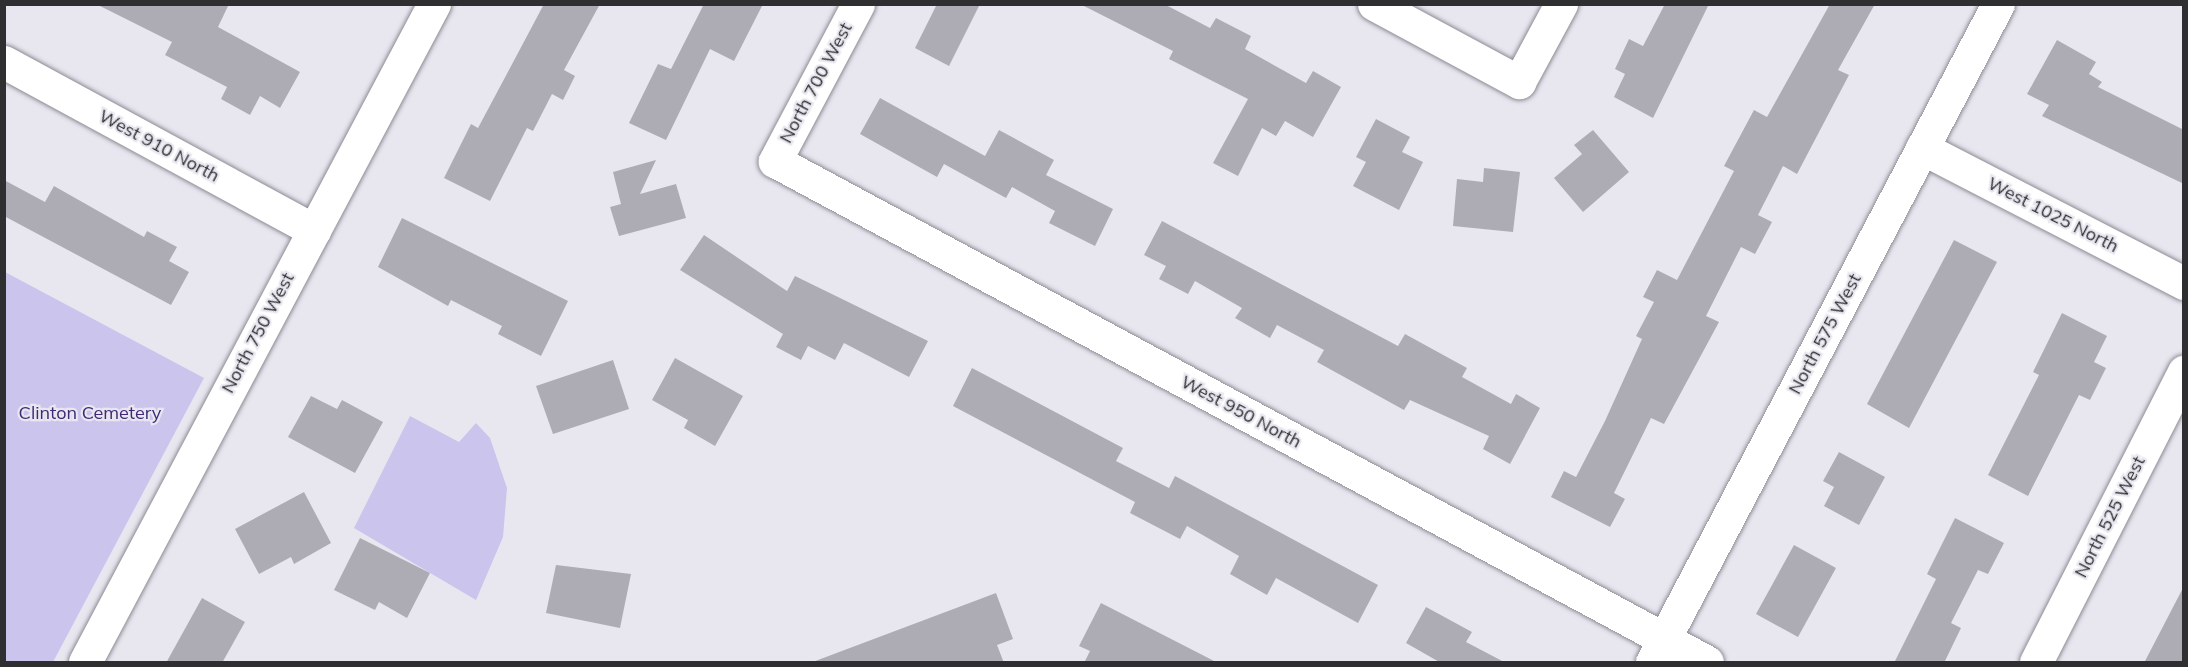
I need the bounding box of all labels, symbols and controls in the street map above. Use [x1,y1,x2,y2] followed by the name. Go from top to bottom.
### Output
[775,19,857,147] street label: North 700 West
[95,105,223,187] street label: West 910 North
[1984,173,2122,257] street label: West 1025 North
[217,269,299,397] street label: North 750 West
[1784,270,1866,398] street label: North 575 West
[1177,371,1305,453] street label: West 950 North
[19,402,161,424] park label: Clinton Cemetery
[2070,453,2150,581] street label: North 525 West

